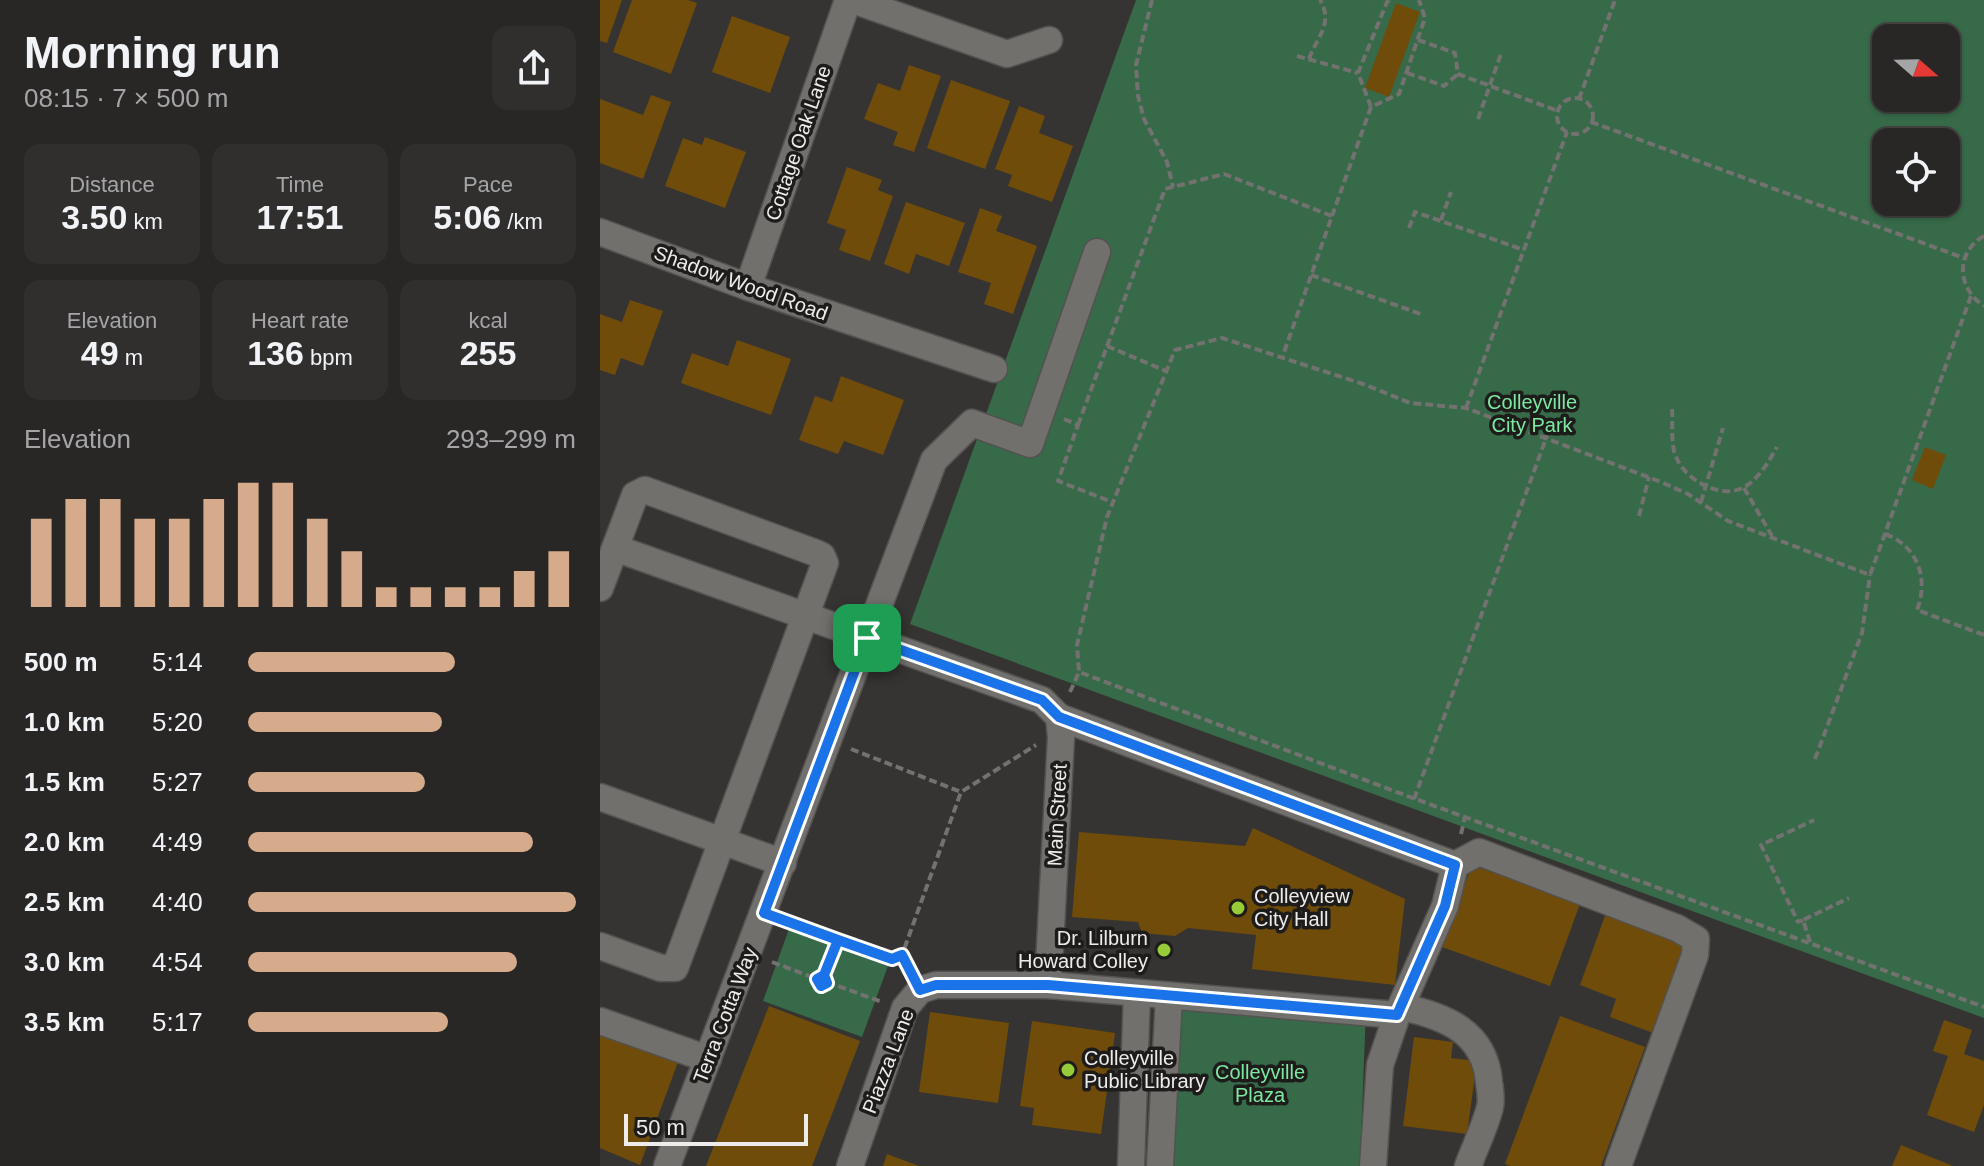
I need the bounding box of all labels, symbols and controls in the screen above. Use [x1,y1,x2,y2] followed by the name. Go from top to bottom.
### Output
[1872,24,1960,112] north arrow
[1872,24,1960,216] map controls
[492,26,576,110] button: share
[24,28,281,77] text: Morning run
[761,63,835,223] street label: Cottage Oak Lane
[24,83,229,113] text: 08:15 · 7 × 500 m
[1872,128,1960,216] button: locate
[69,172,155,197] text: Distance
[276,172,324,197] text: Time
[463,172,513,197] text: Pace
[61,198,127,236] text: 3.50
[257,198,343,236] text: 17:51
[433,198,501,236] text: 5:06
[127,209,163,234] text: km
[501,209,543,234] text: /km
[651,241,831,325] street label: Shadow Wood Road
[67,308,157,333] text: Elevation
[251,308,349,333] text: Heart rate
[468,308,508,333] text: kcal
[81,334,119,372] text: 49
[247,334,304,372] text: 136
[460,334,516,372] text: 255
[119,345,143,370] text: m
[304,345,353,370] text: bpm
[1487,391,1577,436] park label: Colleyville City Park
[24,424,131,454] text: Elevation
[446,424,576,454] text: 293–299 m
[833,604,901,672] pin
[845,616,889,660] icon: arrive
[24,647,98,677] text: 500 m
[152,647,203,677] text: 5:14
[24,707,105,737] text: 1.0 km
[152,707,203,737] text: 5:20
[1043,763,1071,867] street label: Main Street
[24,767,105,797] text: 1.5 km
[152,767,203,797] text: 5:27
[24,827,105,857] text: 2.0 km
[152,827,203,857] text: 4:49
[1254,885,1350,930] place label: Colleyview City Hall
[24,887,105,917] text: 2.5 km
[152,887,203,917] text: 4:40
[1229,899,1247,917] marker: Colleyview City Hall
[1018,927,1148,972] place label: Dr. Lilburn Howard Colley
[1155,941,1173,959] marker: Dr. Lilburn Howard Colley
[689,944,761,1086] street label: Terra Cotta Way
[24,947,105,977] text: 3.0 km
[152,947,203,977] text: 4:54
[858,1006,918,1116] street label: Piazza Lane
[24,1007,105,1037] text: 3.5 km
[152,1007,203,1037] text: 5:17
[1084,1047,1205,1092] place label: Colleyville Public Library
[1059,1061,1077,1079] marker: Colleyville Public Library
[1215,1061,1305,1106] park label: Colleyville Plaza
[624,1110,808,1146] scale bar
[636,1115,685,1140] text: 50 m

